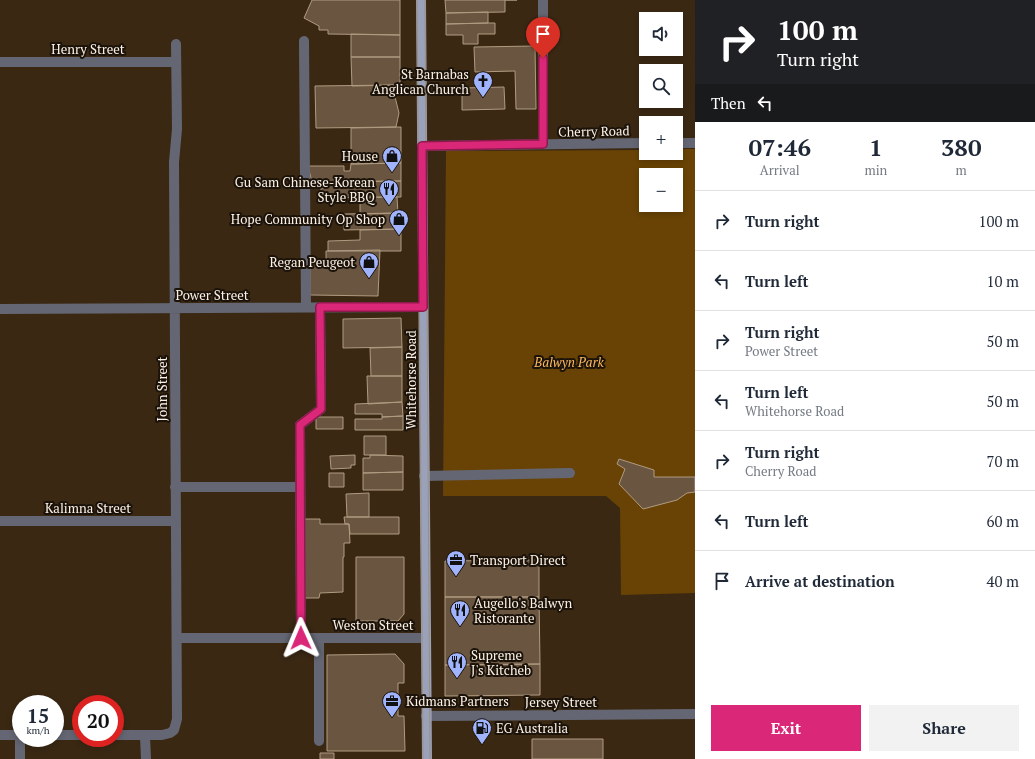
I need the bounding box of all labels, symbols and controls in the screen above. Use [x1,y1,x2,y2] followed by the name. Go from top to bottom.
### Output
[777,11,858,48] text: 100 m
[639,12,683,212] map controls
[639,12,683,56] button: sound
[711,16,763,68] icon: right
[526,17,560,58] pin
[532,23,554,45] icon: arrive
[51,40,125,58] street label: Henry Street
[777,47,859,71] text: Turn right
[639,64,683,108] button: search
[372,65,469,98] place label: St Barnabas Anglican Church
[472,70,494,98] church icon: St Barnabas Anglican Church
[754,92,776,114] icon: left
[711,93,746,113] text: Then
[639,116,683,160] button: +
[558,121,630,141] street label: Cherry Road
[748,131,811,163] text: 07:46
[869,131,883,163] text: 1
[941,131,981,163] text: 380
[381,145,403,173] shop icon: House
[342,147,378,165] place label: House
[760,161,800,179] text: Arrival
[864,161,887,179] text: min
[956,161,967,179] text: m
[639,168,683,212] button: −
[235,173,375,206] place label: Gu Sam Chinese-Korean Style BBQ
[378,178,400,206] restaurant icon: Gu Sam Chinese-Korean Style BBQ
[388,208,410,236] shop icon: Hope Community Op Shop
[231,210,385,228] place label: Hope Community Op Shop
[711,210,733,232] icon: right
[745,211,820,231] text: Turn right
[978,211,1019,231] text: 100 m
[358,251,380,279] shop icon: Regan Peugeot
[270,253,355,271] place label: Regan Peugeot
[711,270,733,292] icon: left
[745,271,809,291] text: Turn left
[986,271,1019,291] text: 10 m
[175,286,249,304] street label: Power Street
[745,322,820,342] text: Turn right
[402,330,420,430] street label: Whitehorse Road
[711,330,733,352] icon: right
[986,331,1019,351] text: 50 m
[745,342,818,360] text: Power Street
[533,353,604,371] park label: Balwyn Park
[153,356,171,421] street label: John Street
[745,382,809,402] text: Turn left
[711,390,733,412] icon: left
[986,391,1019,411] text: 50 m
[745,402,844,420] text: Whitehorse Road
[745,442,820,462] text: Turn right
[711,450,733,472] icon: right
[986,451,1019,471] text: 70 m
[745,462,816,480] text: Cherry Road
[45,499,131,517] street label: Kalimna Street
[711,510,733,532] icon: left
[745,511,809,531] text: Turn left
[986,511,1019,531] text: 60 m
[445,549,467,577] office icon: Transport Direct
[470,551,566,569] place label: Transport Direct
[711,570,733,592] icon: arrive
[745,571,895,591] text: Arrive at destination
[986,571,1019,591] text: 40 m
[474,594,572,627] place label: Augello's Balwyn Ristorante
[449,599,471,627] restaurant icon: Augello's Balwyn Ristorante
[332,616,414,634] street label: Weston Street
[280,617,322,659] position arrow
[471,646,531,679] place label: Supreme J's Kitcheb
[446,651,468,679] restaurant icon: Supreme J's Kitcheb
[381,690,403,718] office icon: Kidmans Partners
[406,692,509,710] place label: Kidmans Partners
[525,693,597,711] street label: Jersey Street
[72,695,124,747] speed limit sign: 20
[27,702,49,729] text: 15
[711,705,861,751] button: Exit
[869,705,1019,751] button: Share
[471,717,493,745] fuel station icon: EG Australia
[496,719,569,737] place label: EG Australia
[26,724,50,737] text: km/h

